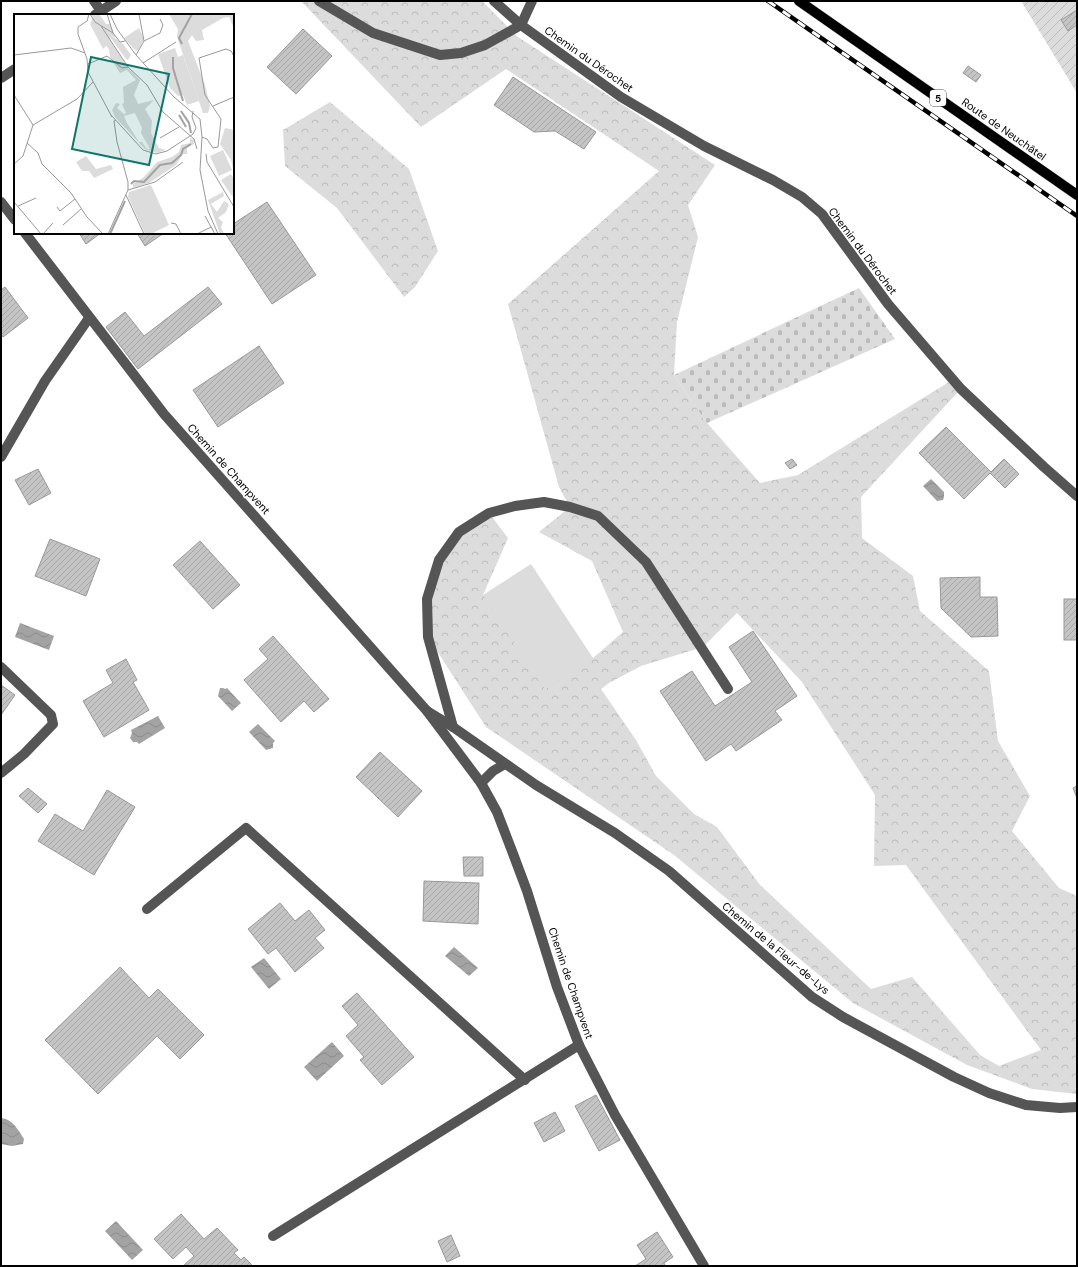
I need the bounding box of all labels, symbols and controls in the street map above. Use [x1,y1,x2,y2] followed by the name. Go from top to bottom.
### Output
[14,14,234,234] inset map
[542,23,636,95] street label: Chemin du Dérochet
[930,90,946,106] road number: 5
[959,95,1049,163] street label: Route de Neuchâtel
[826,205,900,297] street label: Chemin du Dérochet
[185,421,273,517] street label: Chemin de Champvent
[719,899,833,997] street label: Chemin de la Fleur-de-Lys
[545,925,597,1041] street label: Chemin de Champvent

